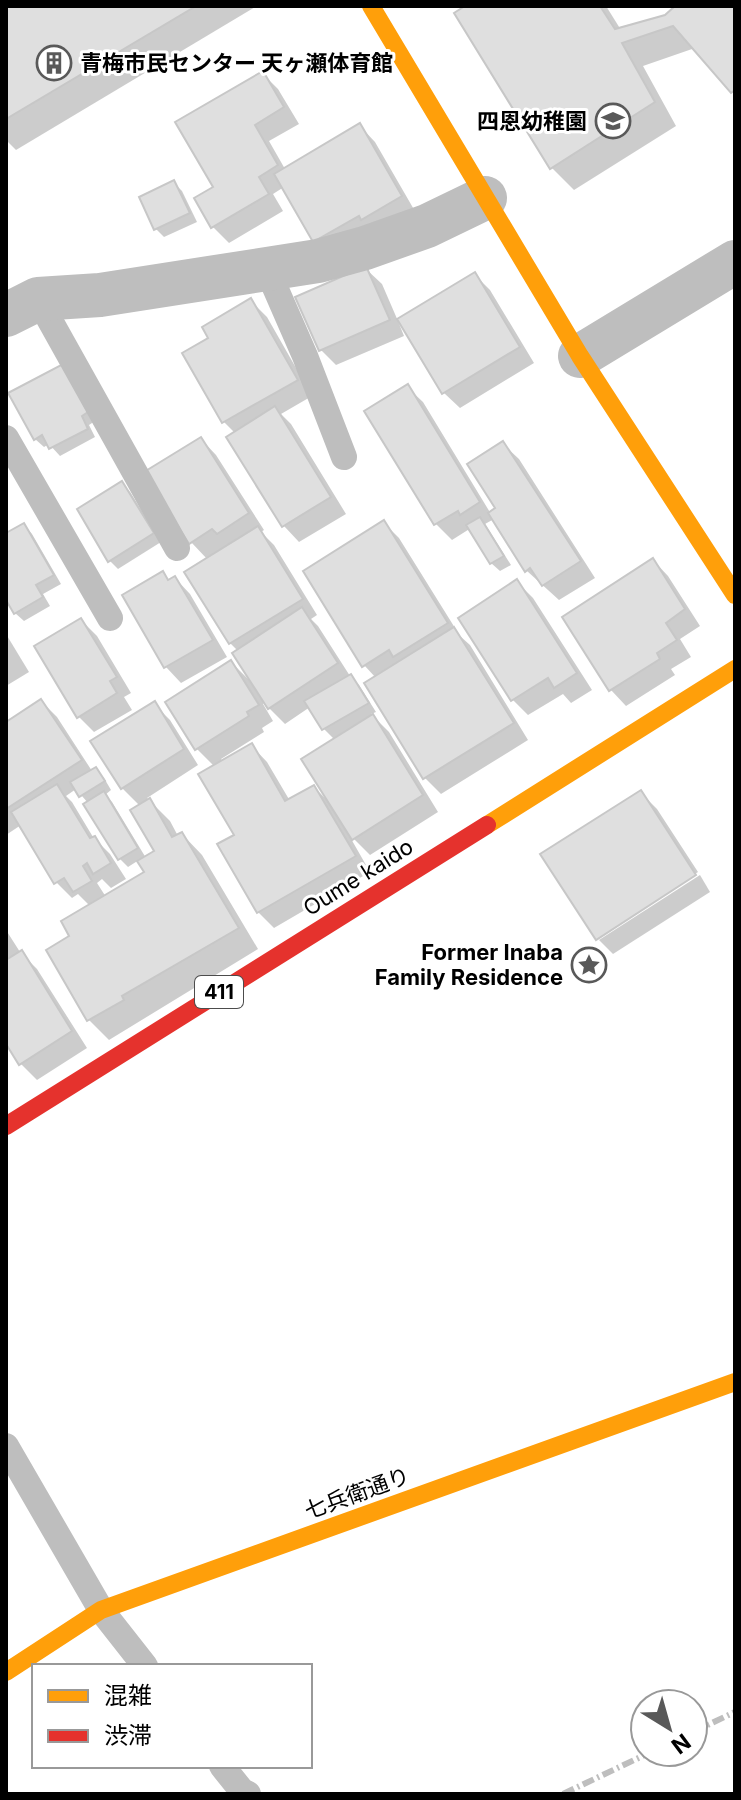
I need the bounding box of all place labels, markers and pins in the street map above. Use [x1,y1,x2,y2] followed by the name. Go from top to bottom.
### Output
[35,44,73,82] building icon: 青梅市民センター 天ヶ瀬体育館
[80,50,393,76] place label: 青梅市民センター 天ヶ瀬体育館
[594,102,632,140] school or university icon: 四恩幼稚園
[477,108,587,134] place label: 四恩幼稚園
[375,939,563,990] place label: Former Inaba Family Residence
[570,946,608,984] place icon: Former Inaba Family Residence

